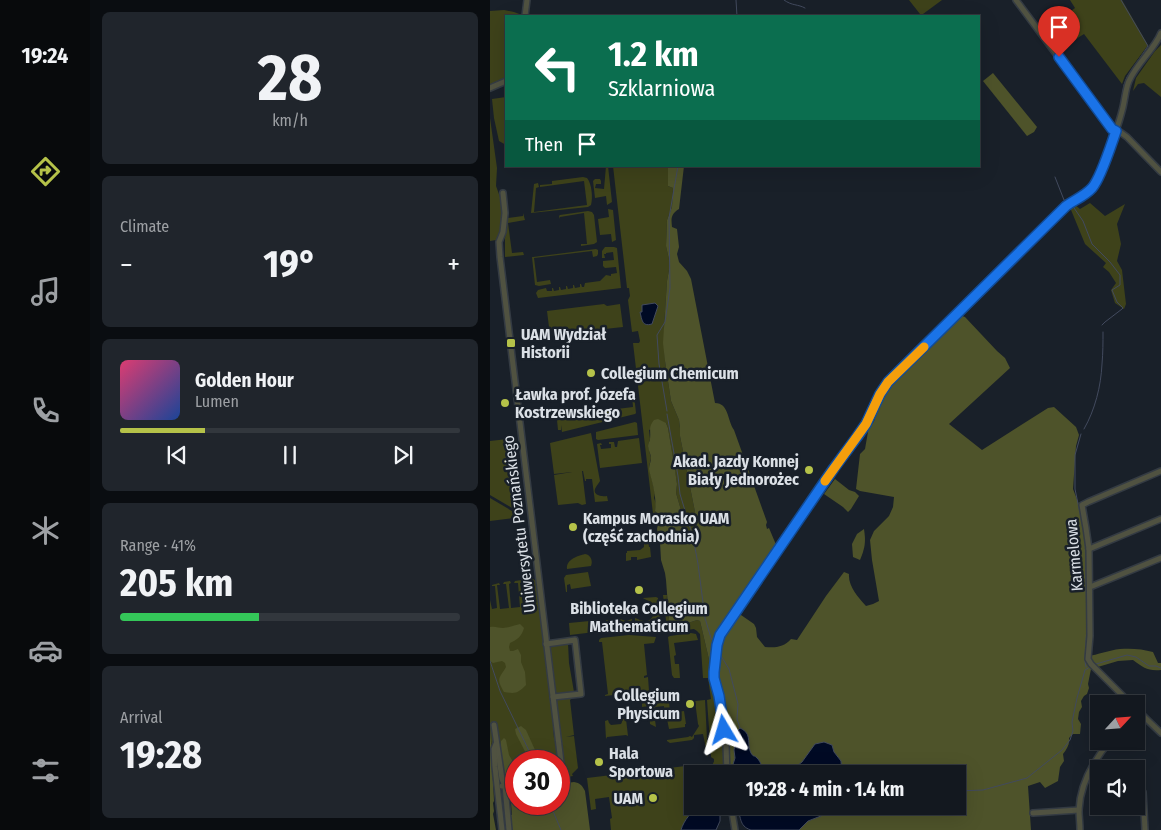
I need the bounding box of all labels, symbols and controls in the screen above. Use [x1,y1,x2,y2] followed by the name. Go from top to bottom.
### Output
[1038,6,1080,57] pin
[1045,13,1073,41] icon: arrive
[608,33,699,75] text: 1.2 km
[525,35,590,100] icon: left
[258,39,322,117] text: 28
[22,42,68,69] text: 19:24
[608,75,715,102] text: Szklarniowa
[272,111,308,130] text: km/h
[573,130,601,158] icon: arrive
[525,133,563,156] text: Then
[28,154,63,189] icon: directions
[120,217,169,236] text: Climate
[263,241,317,287] text: 19°
[120,248,133,281] text: −
[447,248,460,281] text: +
[28,274,63,309] icon: music
[521,325,607,362] place label: UAM Wydział Historii
[505,337,517,349] marker: UAM Wydział Historii
[601,364,739,383] place label: Collegium Chemicum
[585,367,597,379] marker: Collegium Chemicum
[195,369,294,392] text: Golden Hour
[515,385,636,422] place label: Ławka prof. Józefa Kostrzewskiego
[195,392,239,411] text: Lumen
[28,393,63,428] icon: phone
[499,397,511,409] marker: Ławka prof. Józefa Kostrzewskiego
[499,434,539,614] street label: Uniwersytetu Poznańskiego
[163,441,191,469] icon: previous
[276,441,304,469] icon: pause
[389,441,417,469] icon: next
[672,452,799,489] place label: Akad. Jazdy Konnej Biały Jednorożec
[803,464,815,476] marker: Akad. Jazdy Konnej Biały Jednorożec
[583,509,730,546] place label: Kampus Morasko UAM (część zachodnia)
[28,513,63,548] icon: climate
[1061,518,1087,592] street label: Karmelowa
[567,521,579,533] marker: Kampus Morasko UAM (część zachodnia)
[120,536,196,555] text: Range · 41%
[120,560,233,606] text: 205 km
[633,584,645,596] marker: Biblioteka Collegium Mathematicum
[570,599,708,636] place label: Biblioteka Collegium Mathematicum
[28,633,63,668] icon: car
[614,686,680,723] place label: Collegium Physicum
[1090,695,1145,750] north arrow
[1090,695,1145,815] map controls
[684,698,696,710] marker: Collegium Physicum
[697,703,749,755] position arrow
[120,708,162,727] text: Arrival
[120,732,202,778] text: 19:28
[609,744,673,781] place label: Hala Sportowa
[505,750,570,815] speed limit sign: 30
[28,753,63,788] icon: filters
[593,756,605,768] marker: Hala Sportowa
[1090,760,1145,815] button: sound
[746,778,904,801] text: 19:28 · 4 min · 1.4 km
[614,789,643,808] place label: UAM
[647,792,659,804] marker: UAM

